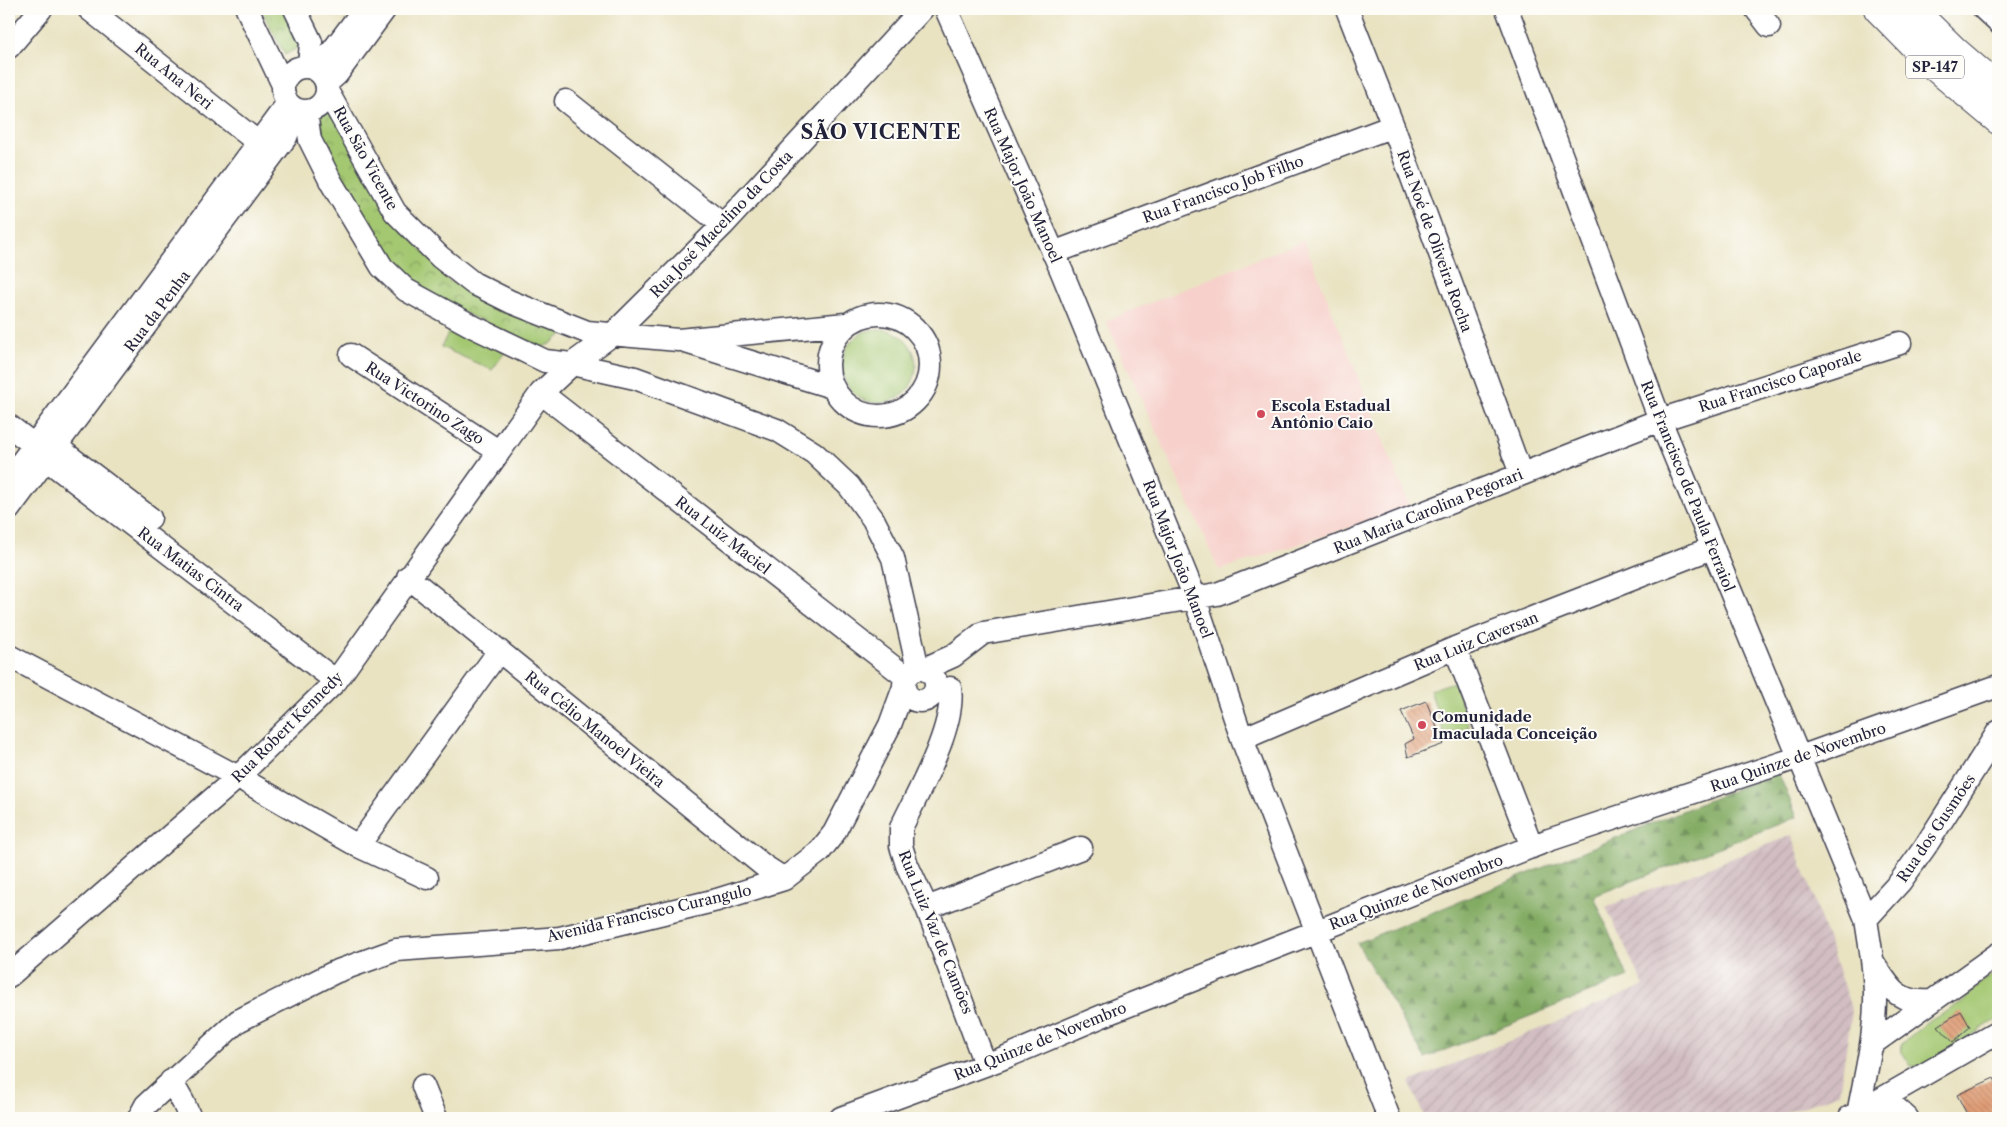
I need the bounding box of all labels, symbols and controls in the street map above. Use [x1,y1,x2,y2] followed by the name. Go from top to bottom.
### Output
[131,39,217,114] street label: Rua Ana Neri
[1906,56,1964,78] road number: SP-147
[330,103,402,213] street label: Rua São Vicente
[980,104,1066,266] street label: Rua Major João Manoel
[800,119,962,144] district label: SÃO VICENTE
[646,146,796,302] street label: Rua José Macelino da Costa
[1393,147,1477,335] street label: Rua Noé de Oliveira Rocha
[1140,151,1306,227] street label: Rua Francisco Job Filho
[120,266,194,356] street label: Rua da Penha
[1696,346,1864,416] street label: Rua Francisco Caporale
[362,358,488,448] street label: Rua Victorino Zago
[1637,378,1739,595] street label: Rua Francisco de Paula Ferraiol
[1270,396,1391,432] place label: Escola Estadual Antônio Caio
[1255,408,1267,420] marker: Escola Estadual Antônio Caio
[1331,464,1526,558] street label: Rua Maria Carolina Pegorari
[1139,477,1217,641] street label: Rua Major João Manoel
[672,492,775,578] street label: Rua Luiz Maciel
[134,523,248,615] street label: Rua Matias Cintra
[1411,607,1542,675] street label: Rua Luiz Caversan
[228,667,347,786] street label: Rua Robert Kennedy
[521,667,669,791] street label: Rua Célio Manoel Vieira
[1432,707,1597,743] place label: Comunidade Imaculada Conceição
[1708,718,1888,796] street label: Rua Quinze de Novembro
[1416,719,1428,731] marker: Comunidade Imaculada Conceição
[1893,770,1979,886] street label: Rua dos Gusmões
[894,847,978,1017] street label: Rua Luiz Vaz de Camões
[1326,850,1506,934] street label: Rua Quinze de Novembro
[544,880,753,946] street label: Avenida Francisco Curangulo
[951,998,1129,1084] street label: Rua Quinze de Novembro

